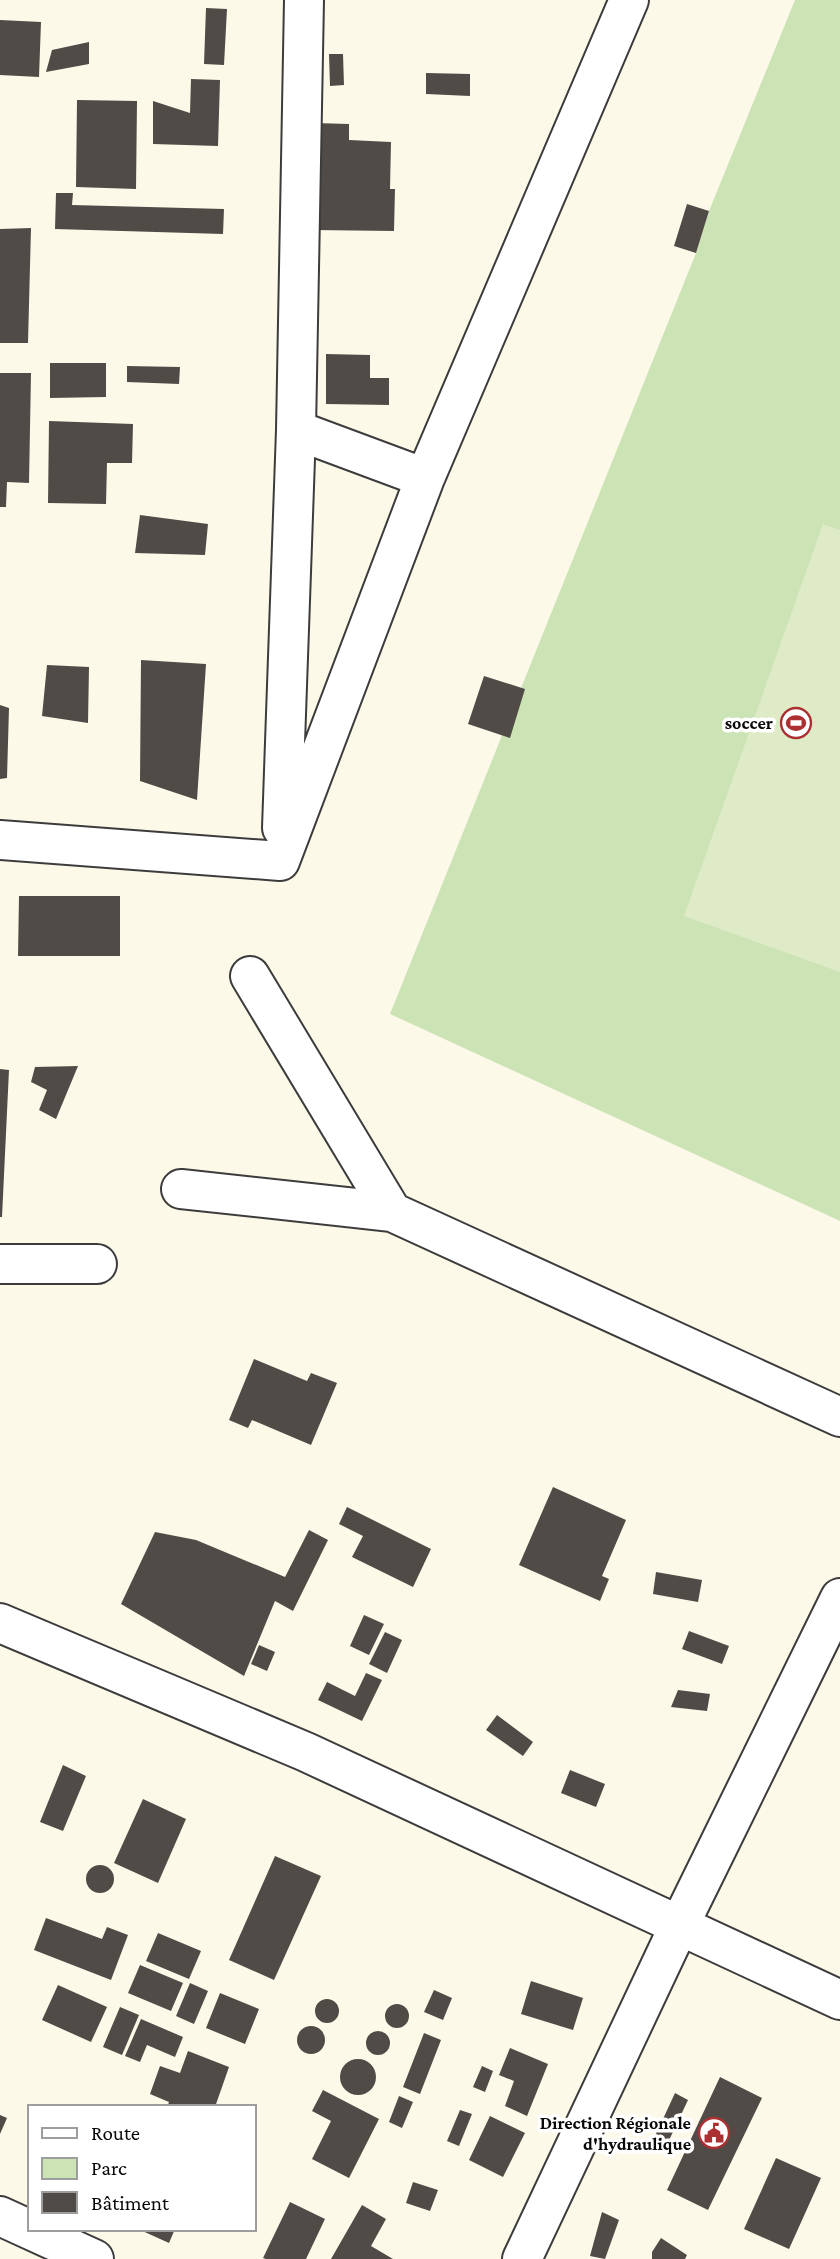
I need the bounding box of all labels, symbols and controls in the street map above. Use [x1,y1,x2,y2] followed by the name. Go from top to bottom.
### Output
[779,706,813,740] sports icon: soccer
[725,713,773,733] place label: soccer
[28,2105,256,2231] legend
[540,2113,691,2154] place label: Direction Régionale d'hydraulique
[697,2116,731,2150] public building icon: Direction Régionale d'hydraulique
[91,2121,140,2145] text: Route
[91,2156,127,2180] text: Parc
[91,2191,170,2215] text: Bâtiment

